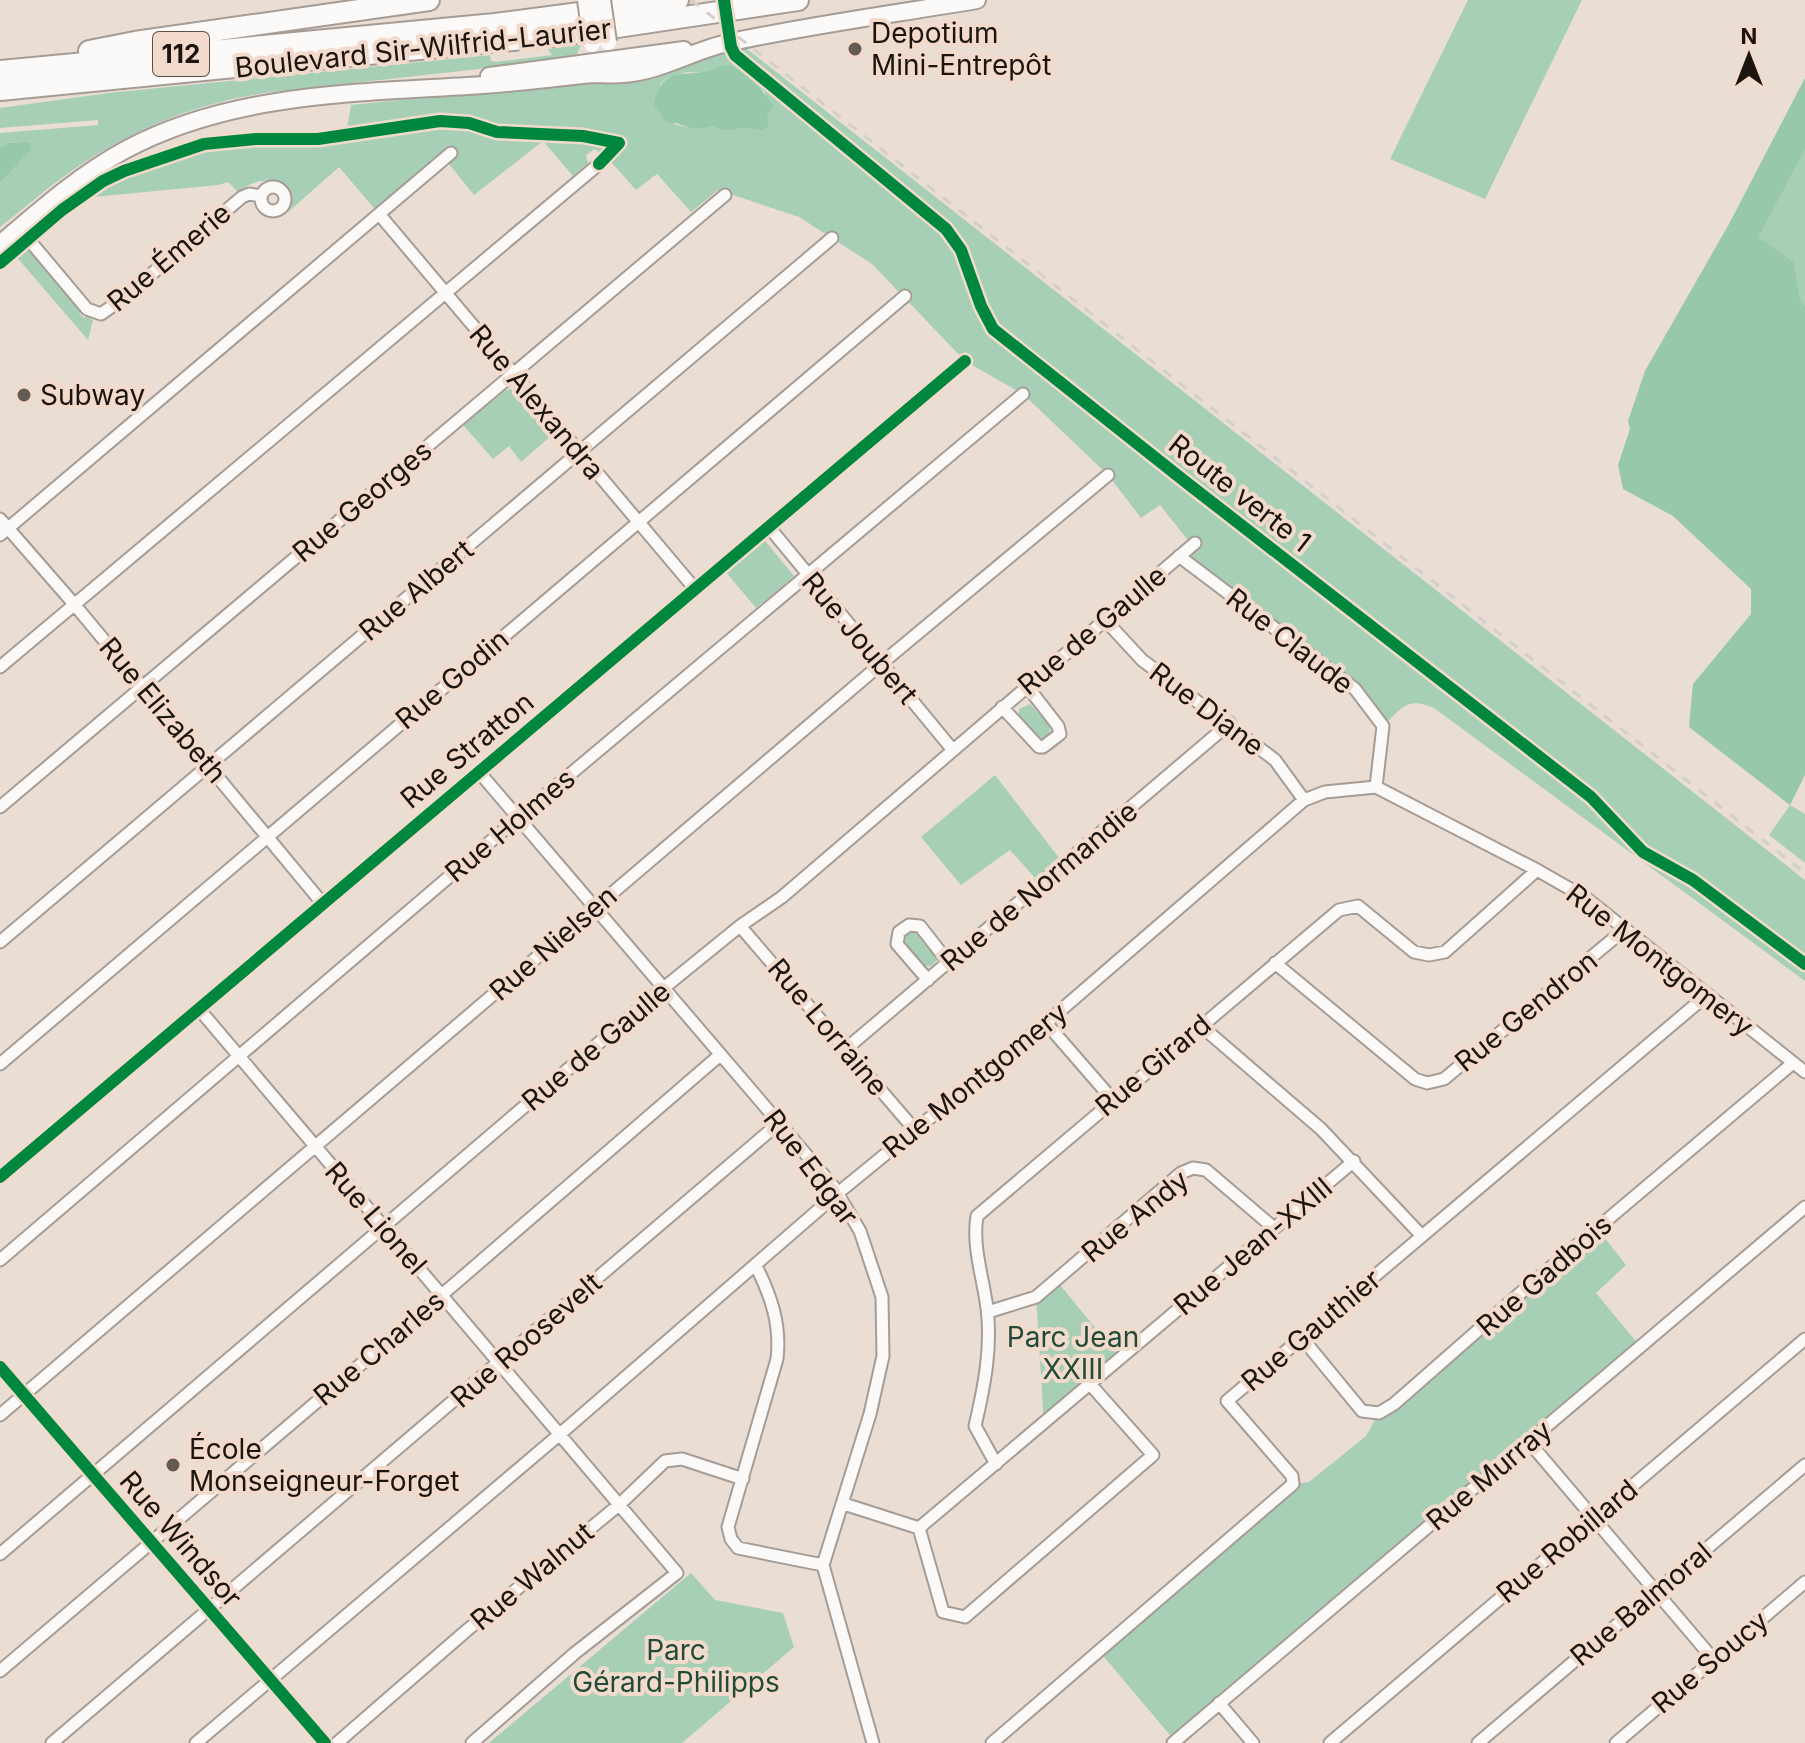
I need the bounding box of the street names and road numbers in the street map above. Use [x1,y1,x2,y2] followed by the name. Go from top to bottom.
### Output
[233,11,613,85] street label: Boulevard Sir-Wilfrid-Laurier
[153,32,209,76] road number: 112
[100,195,238,318] street label: Rue Émerie
[462,318,612,486] street label: Rue Alexandra
[1162,427,1318,559] street label: Route verte 1
[286,433,438,569] street label: Rue Georges
[352,532,480,648] street label: Rue Albert
[1011,558,1173,702] street label: Rue de Gaulle
[795,565,925,711] street label: Rue Joubert
[1220,581,1360,701] street label: Rue Claude
[389,622,515,736] street label: Rue Godin
[92,630,234,790] street label: Rue Elizabeth
[1143,655,1271,763] street label: Rue Diane
[394,685,540,815] street label: Rue Stratton
[438,761,582,889] street label: Rue Holmes
[934,794,1144,978] street label: Rue de Normandie
[1560,876,1760,1044] street label: Rue Montgomery
[482,879,624,1007] street label: Rue Nielsen
[1448,943,1604,1079] street label: Rue Gendron
[761,952,895,1102] street label: Rue Lorraine
[515,974,677,1118] street label: Rue de Gaulle
[876,995,1074,1165] street label: Rue Montgomery
[1088,1007,1218,1123] street label: Rue Girard
[756,1102,866,1232] street label: Rue Edgar
[318,1155,434,1281] street label: Rue Lionel
[1075,1163,1195,1269] street label: Rue Andy
[1167,1170,1339,1322] street label: Rue Jean-XXIII
[1469,1207,1619,1343] street label: Rue Gadbois
[1234,1262,1388,1398] street label: Rue Gauthier
[444,1265,608,1415] street label: Rue Roosevelt
[307,1283,451,1413] street label: Rue Charles
[1419,1413,1559,1537] street label: Rue Murray
[113,1464,249,1614] street label: Rue Windsor
[1490,1472,1644,1610] street label: Rue Robillard
[464,1515,600,1637] street label: Rue Walnut
[1563,1535,1719,1673] street label: Rue Balmoral
[1645,1604,1775,1720] street label: Rue Soucy

